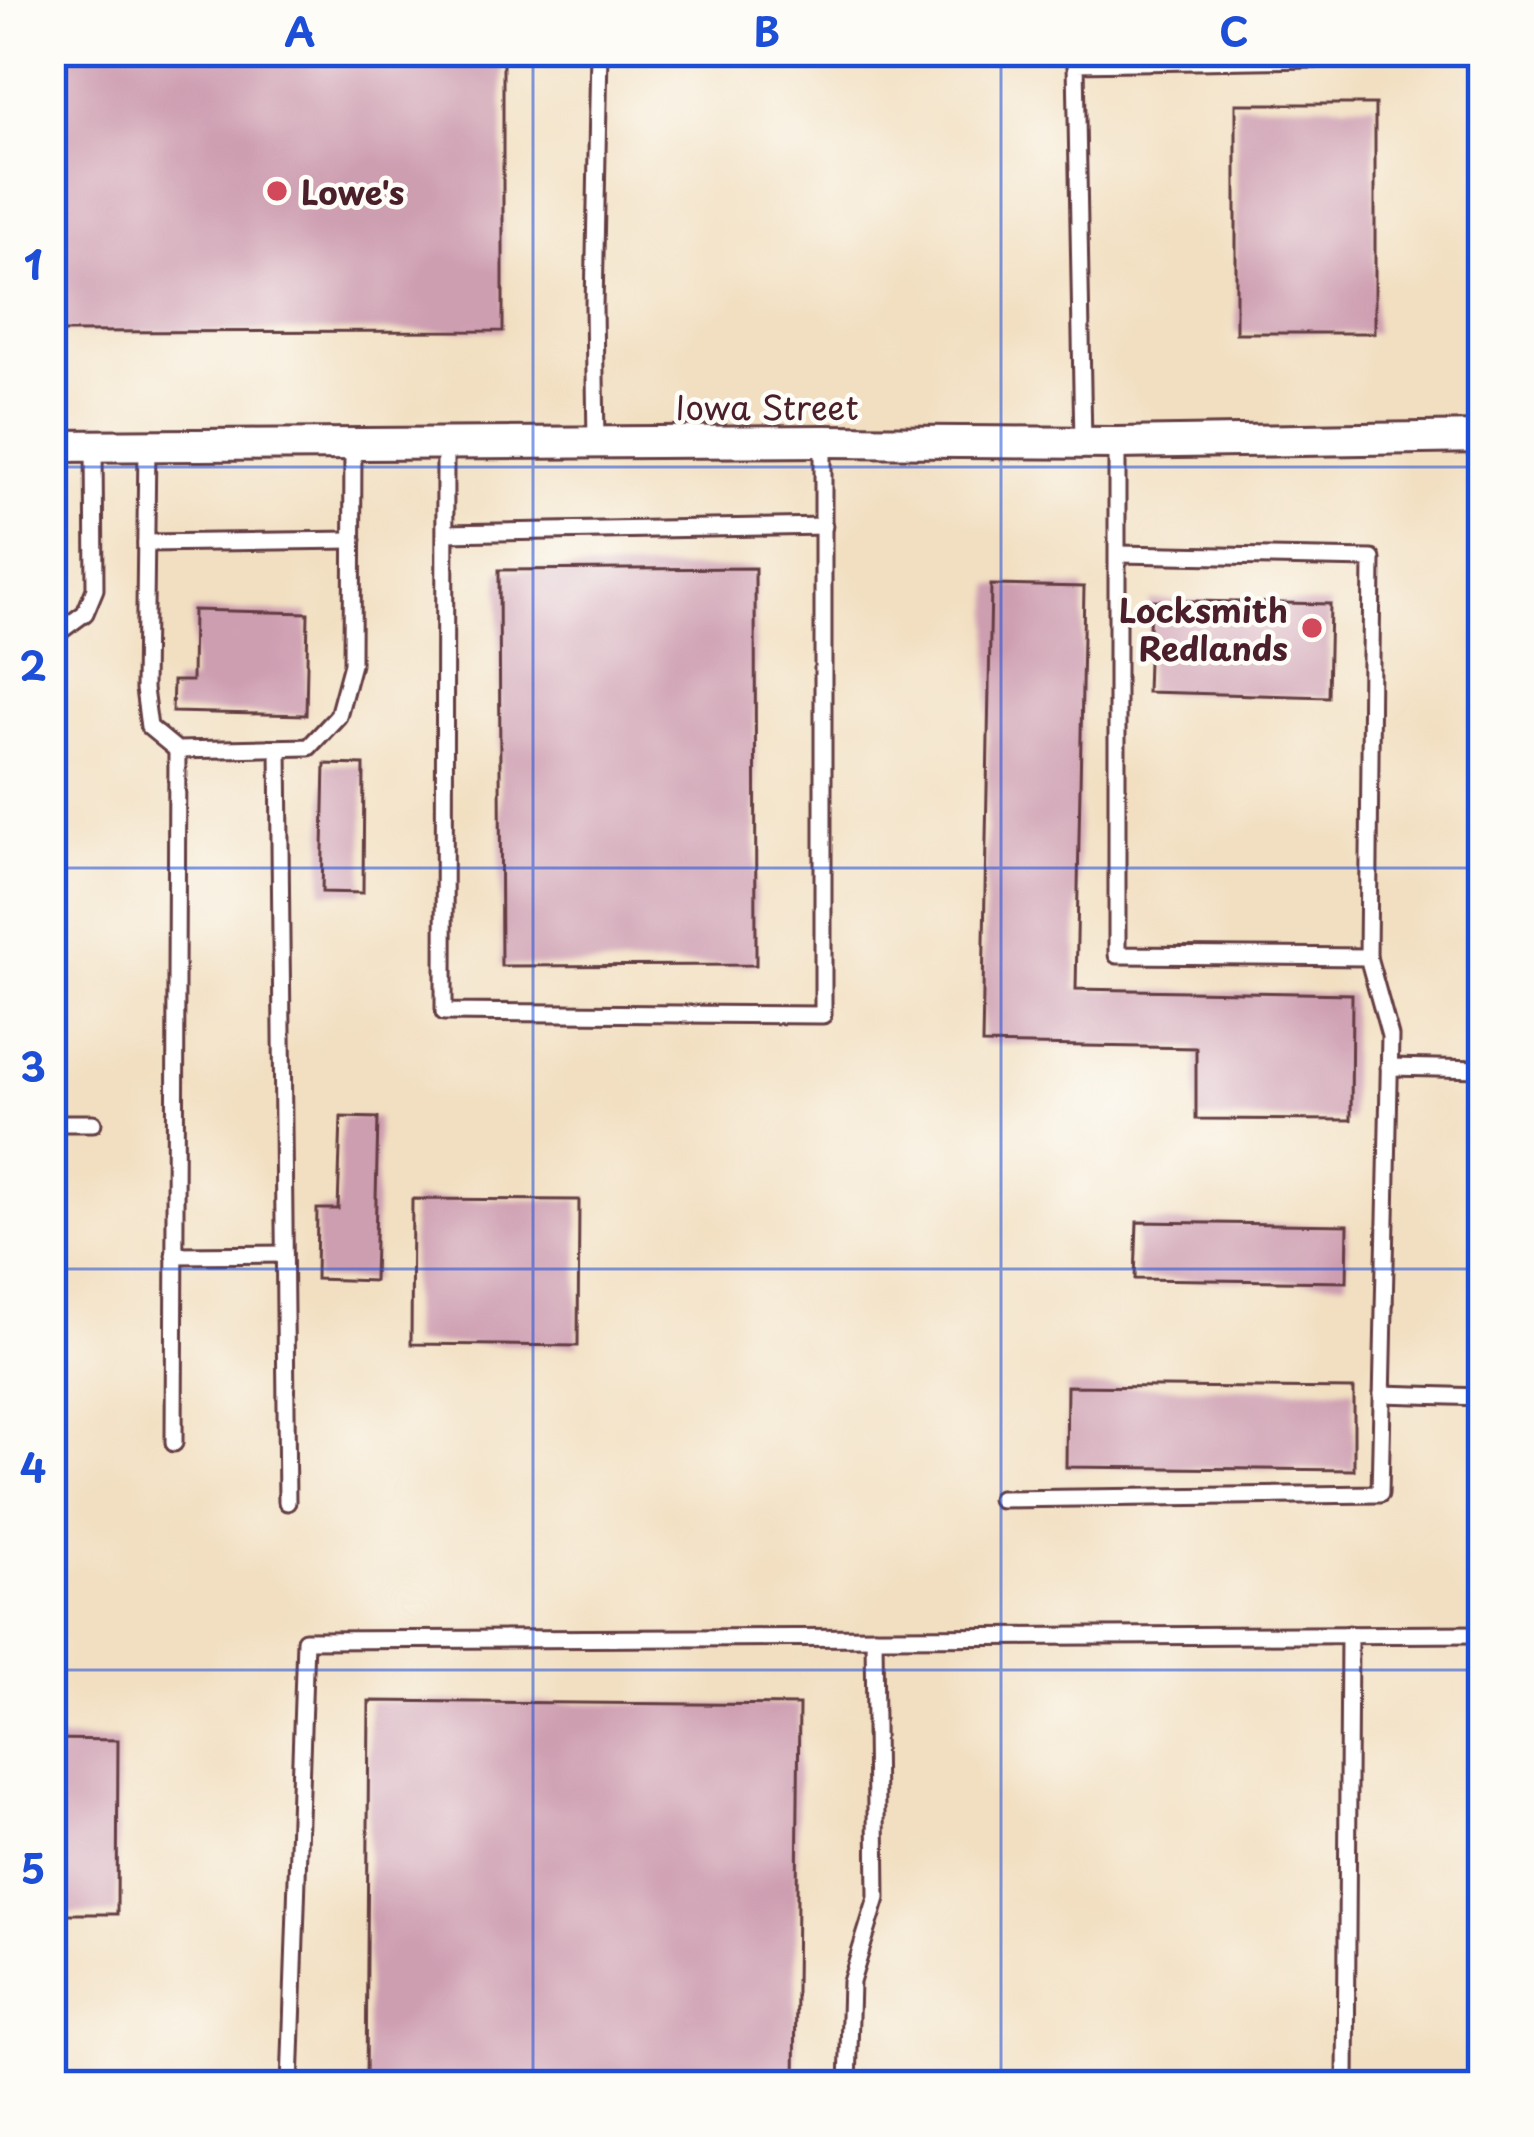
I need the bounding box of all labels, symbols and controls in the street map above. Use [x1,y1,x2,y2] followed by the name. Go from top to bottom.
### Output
[285,1,315,60] text: A
[754,1,780,60] text: B
[1219,1,1249,60] text: C
[301,166,405,216] place label: Lowe's
[264,178,290,204] marker: Lowe's
[24,234,42,293] text: 1
[675,381,859,431] street label: Iowa Street
[1119,584,1288,672] place label: Locksmith Redlands
[1299,615,1325,641] marker: Locksmith Redlands
[19,635,47,694] text: 2
[20,1036,46,1095] text: 3
[20,1437,46,1496] text: 4
[21,1838,45,1897] text: 5

